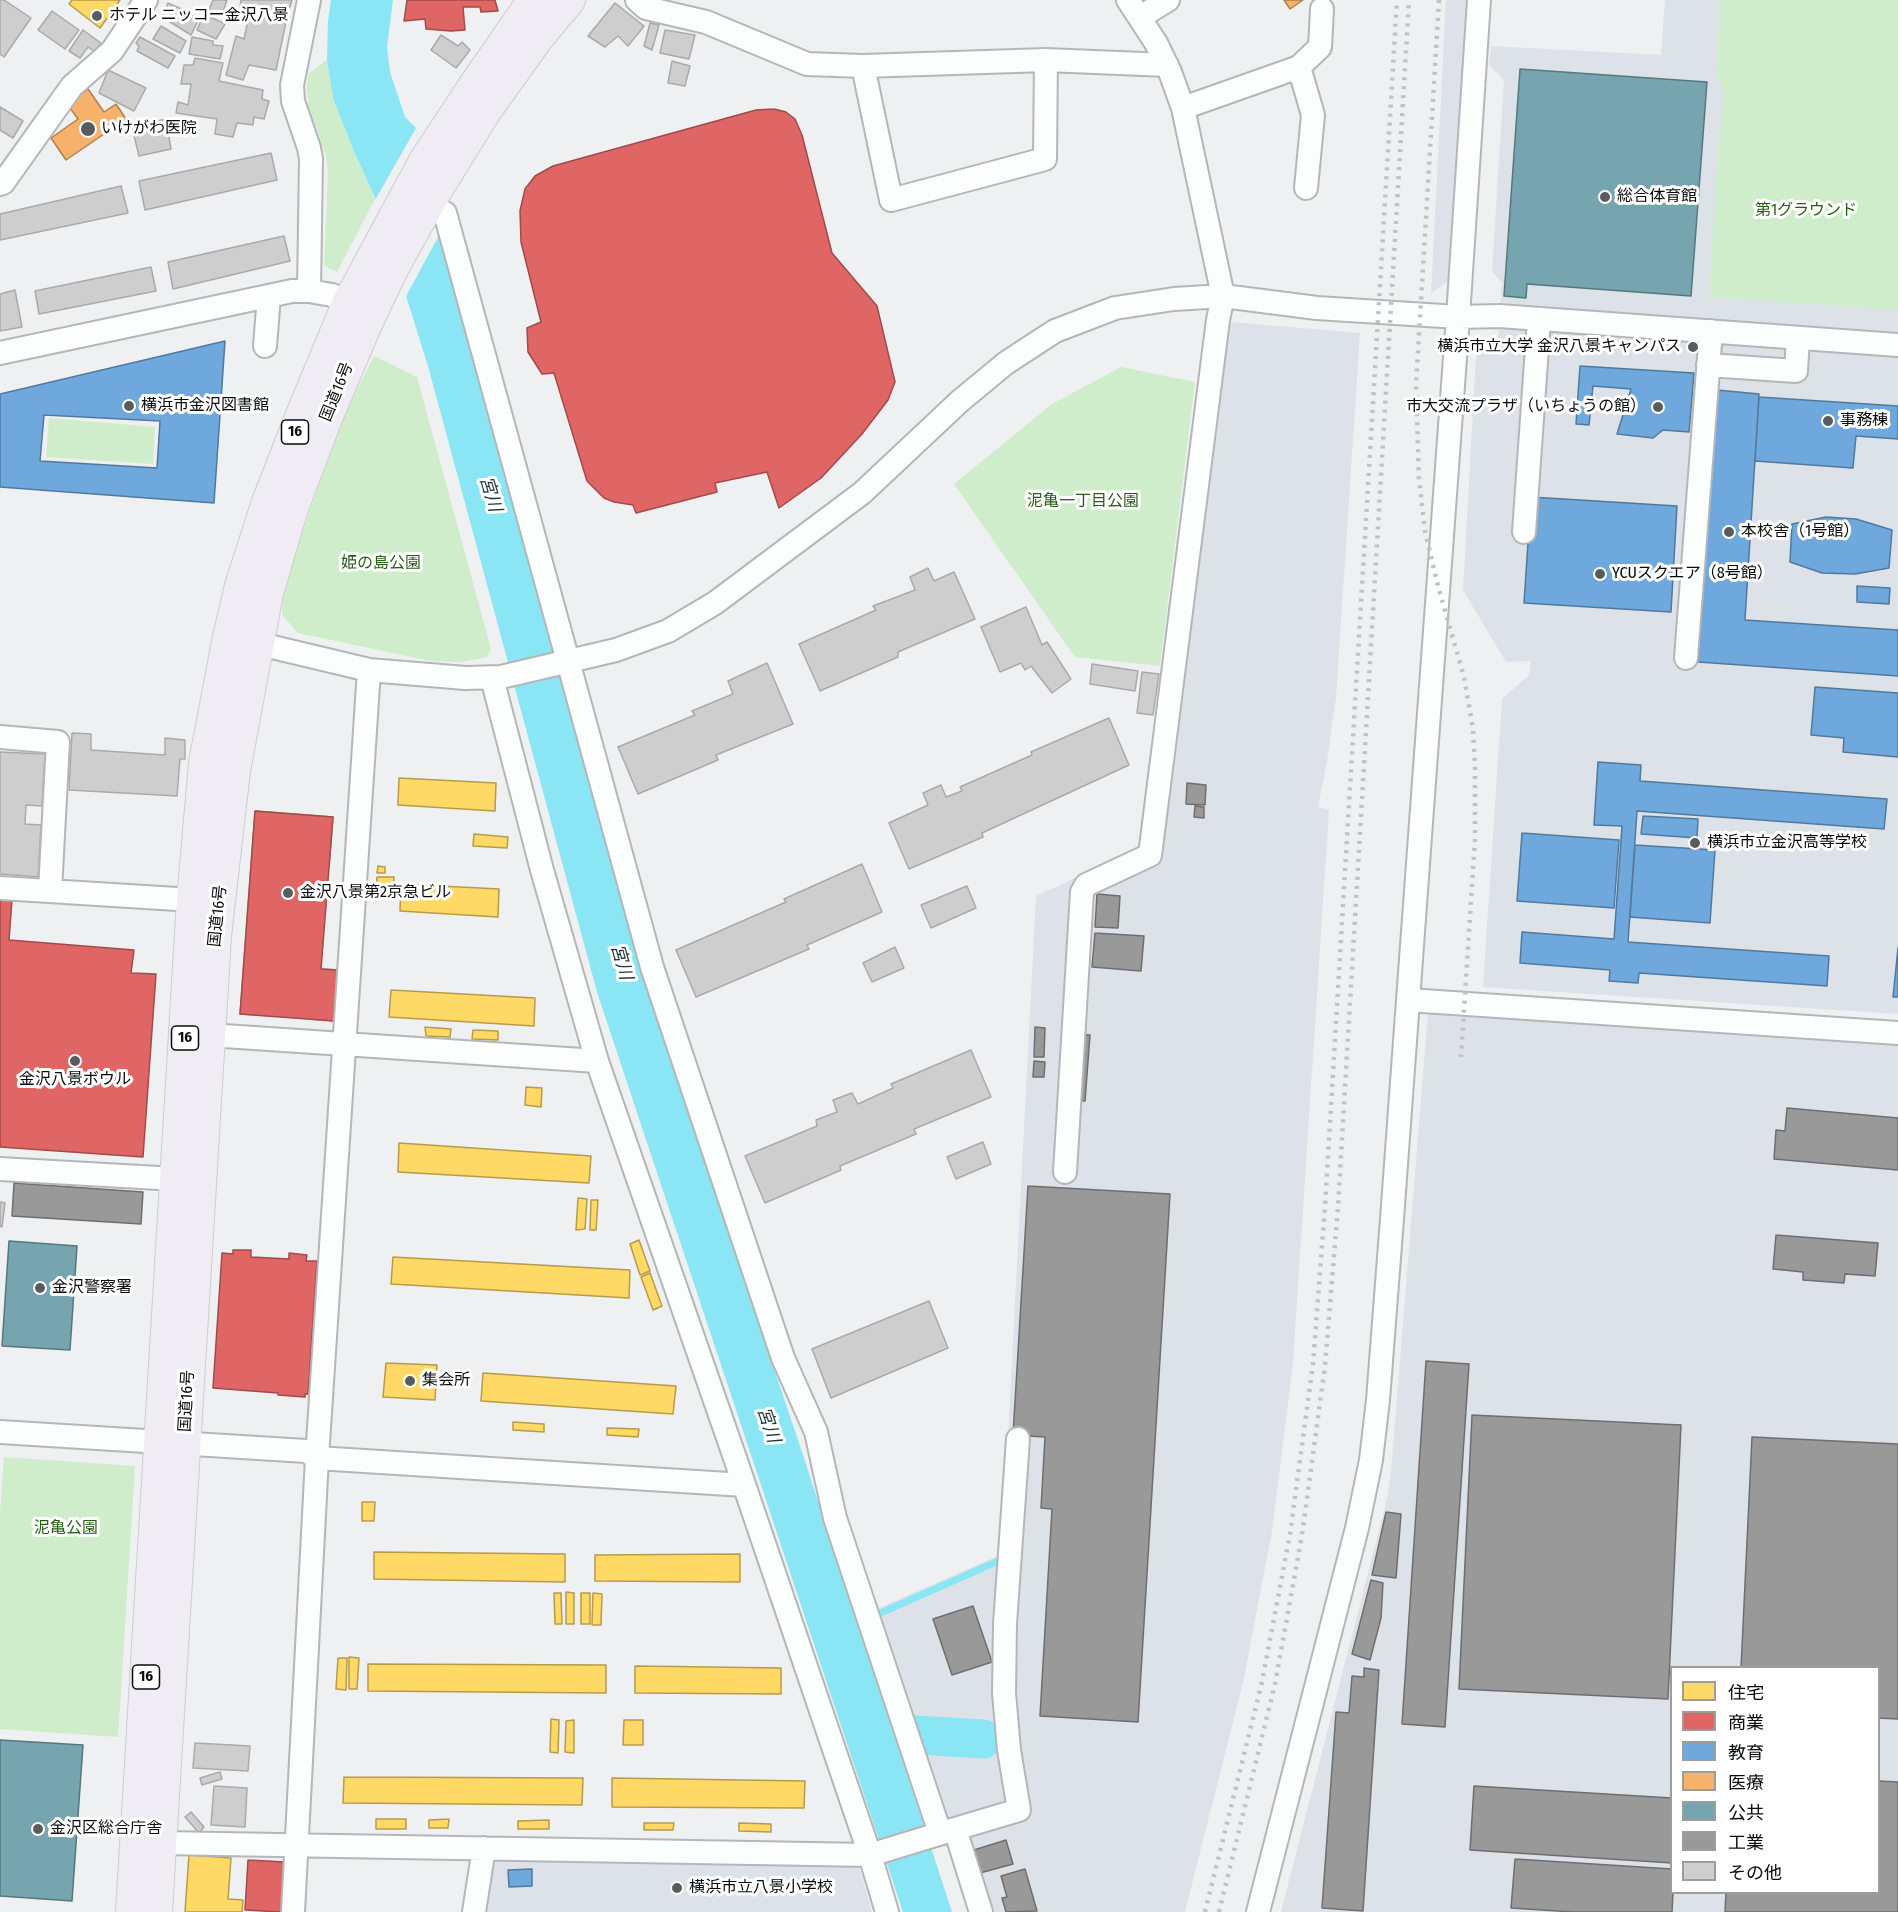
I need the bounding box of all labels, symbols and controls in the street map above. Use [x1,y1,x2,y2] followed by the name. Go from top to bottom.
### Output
[109,6,289,26] place label: ホテル ニッコー金沢八景
[90,9,104,23] marker: ホテル ニッコー金沢八景
[101,119,197,139] place label: いけがわ医院
[79,120,97,138] marker: いけがわ医院
[1617,187,1697,207] place label: 総合体育館
[1598,190,1612,204] marker: 総合体育館
[1755,201,1857,221] park label: 第1グラウンド
[1437,337,1681,357] place label: 横浜市立大学 金沢八景キャンパス
[1686,340,1700,354] marker: 横浜市立大学 金沢八景キャンパス
[316,360,358,424] street label: 国道16号
[141,396,269,416] place label: 横浜市金沢図書館
[1406,397,1646,417] place label: 市大交流プラザ（いちょうの館）
[122,399,136,413] marker: 横浜市金沢図書館
[1651,400,1665,414] marker: 市大交流プラザ（いちょうの館）
[1840,411,1888,431] place label: 事務棟
[1821,414,1835,428] marker: 事務棟
[282,420,308,444] road number: 16
[474,474,506,514] water label: 宮川
[1027,492,1139,512] park label: 泥亀一丁目公園
[1741,522,1859,542] place label: 本校舎（1号館）
[1722,525,1736,539] marker: 本校舎（1号館）
[341,554,421,574] park label: 姫の島公園
[1612,564,1773,584] place label: YCUスクエア（8号館）
[1593,567,1607,581] marker: YCUスクエア（8号館）
[1707,833,1867,853] place label: 横浜市立金沢高等学校
[1688,836,1702,850] marker: 横浜市立金沢高等学校
[300,883,451,903] place label: 金沢八景第2京急ビル
[205,884,231,948] street label: 国道16号
[281,886,295,900] marker: 金沢八景第2京急ビル
[606,942,636,982] water label: 宮川
[172,1026,198,1050] road number: 16
[68,1054,82,1068] marker: 金沢八景ボウル
[19,1070,131,1090] place label: 金沢八景ボウル
[52,1278,132,1298] place label: 金沢警察署
[33,1281,47,1295] marker: 金沢警察署
[176,1369,198,1433] street label: 国道16号
[422,1371,470,1391] place label: 集会所
[403,1374,417,1388] marker: 集会所
[752,1404,784,1446] water label: 宮川
[34,1519,98,1539] park label: 泥亀公園
[132,1665,160,1689] road number: 16
[1670,1666,1880,1894] legend
[1728,1682,1764,1704] text: 住宅
[1728,1712,1764,1734] text: 商業
[1728,1742,1764,1764] text: 教育
[1728,1772,1764,1794] text: 医療
[1728,1802,1764,1824] text: 公共
[50,1819,162,1839] place label: 金沢区総合庁舎
[31,1822,45,1836] marker: 金沢区総合庁舎
[1728,1832,1764,1854] text: 工業
[1728,1862,1782,1884] text: その他
[689,1878,833,1898] place label: 横浜市立八景小学校
[670,1881,684,1895] marker: 横浜市立八景小学校

